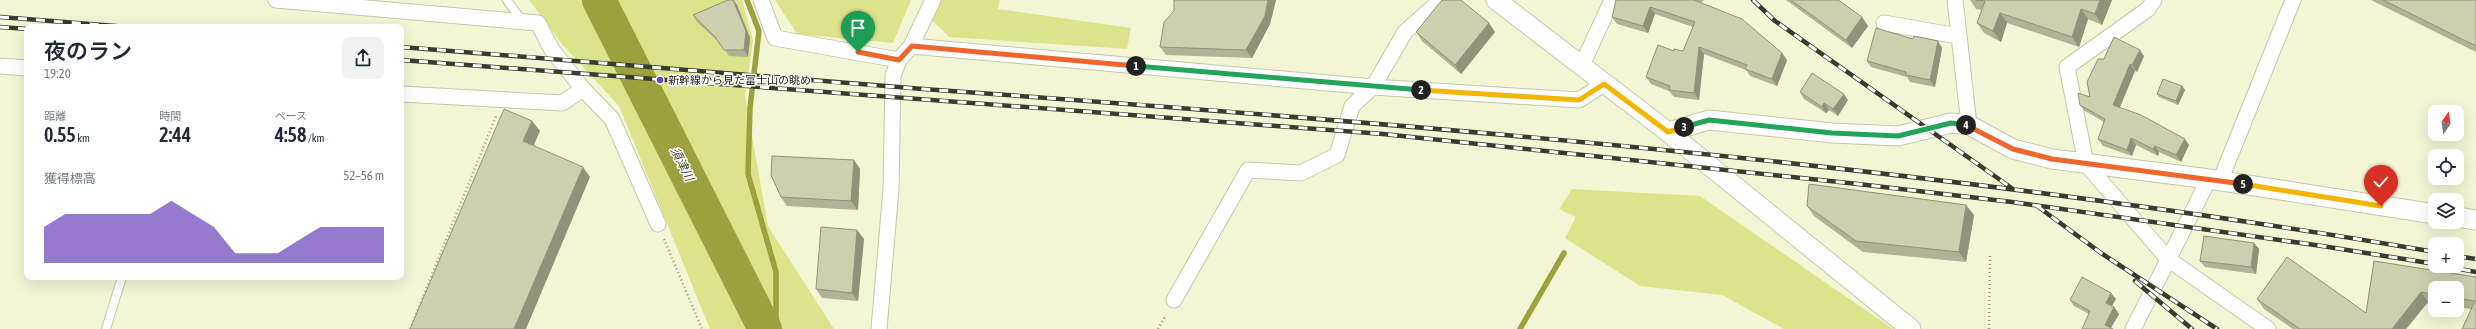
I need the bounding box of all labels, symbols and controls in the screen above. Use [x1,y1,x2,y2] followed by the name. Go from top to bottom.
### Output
[841,11,875,52] pin
[847,17,869,39] icon: arrive
[342,37,384,79] button: share
[44,38,132,64] text: 夜のラン
[1126,56,1146,76] pin: 1
[1133,60,1139,72] text: 1
[44,66,71,81] text: 19:20
[668,74,811,86] place label: 新幹線から見た富士山の眺め
[655,75,665,85] marker: 新幹線から見た富士山の眺め
[1411,80,1431,100] pin: 2
[1418,84,1424,96] text: 2
[2428,105,2464,141] north arrow
[2428,105,2464,317] map controls
[44,110,66,122] text: 距離
[159,110,181,122] text: 時間
[275,110,307,122] text: ペース
[1956,115,1976,135] pin: 4
[1674,117,1694,137] pin: 3
[1963,119,1969,131] text: 4
[1681,121,1687,133] text: 3
[44,123,76,146] text: 0.55
[159,123,191,146] text: 2:44
[275,123,306,146] text: 4:58
[76,132,90,144] text: km
[306,132,324,144] text: /km
[668,145,697,185] water label: 須津川
[2428,149,2464,185] button: locate
[2364,165,2398,206] pin
[343,168,384,183] text: 52–56 m
[44,171,96,186] text: 獲得標高
[2370,171,2392,193] icon: check
[2233,174,2253,194] pin: 5
[2240,178,2246,190] text: 5
[2428,193,2464,229] button: layers
[2428,237,2464,273] button: +
[2428,281,2464,317] button: −

